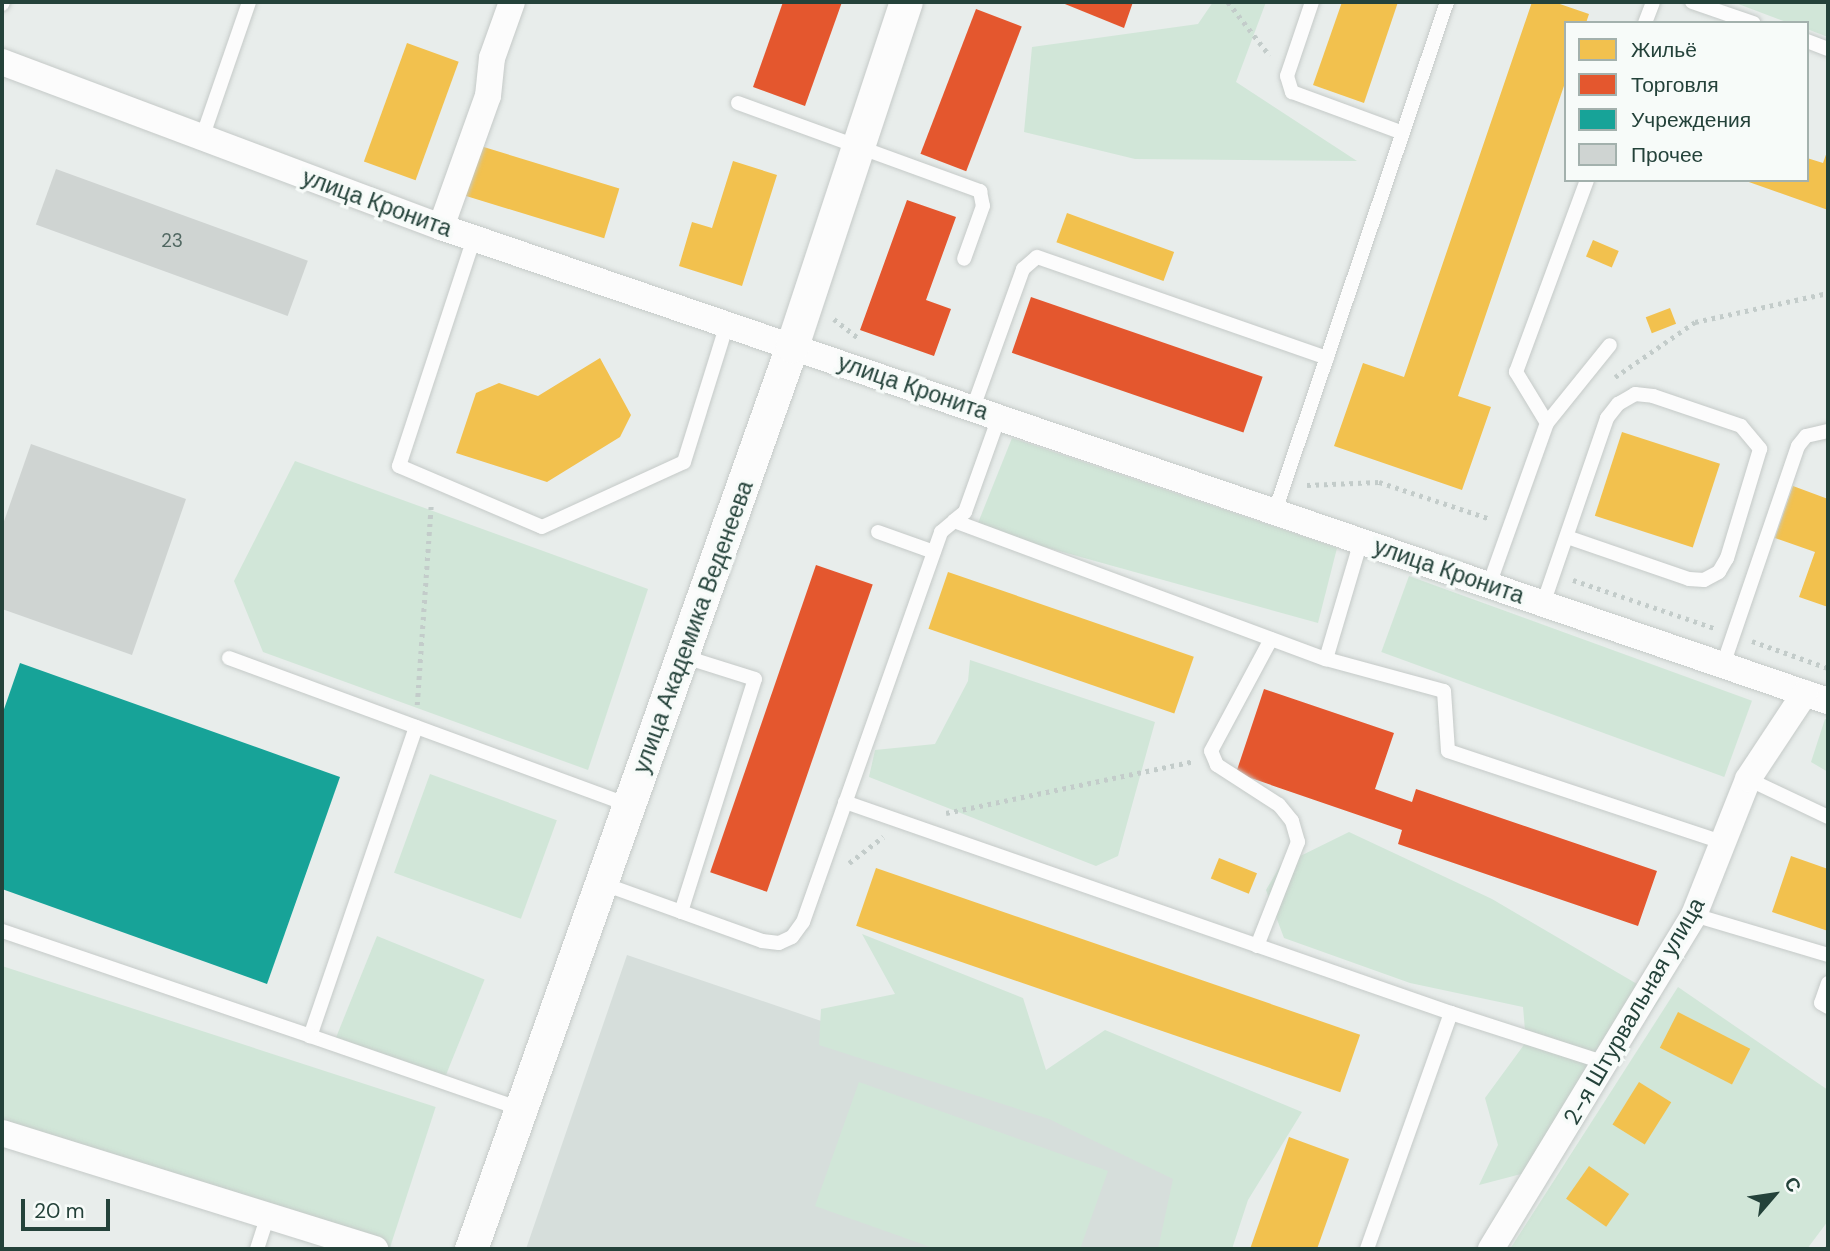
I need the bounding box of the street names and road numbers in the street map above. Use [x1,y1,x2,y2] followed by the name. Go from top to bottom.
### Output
[299,163,455,243] street label: улица Кронита
[834,348,992,426] street label: улица Кронита
[627,477,759,777] street label: улица Академика Веденеева
[1370,532,1528,610] street label: улица Кронита
[1558,893,1710,1129] street label: 2-я Штурвальная улица

